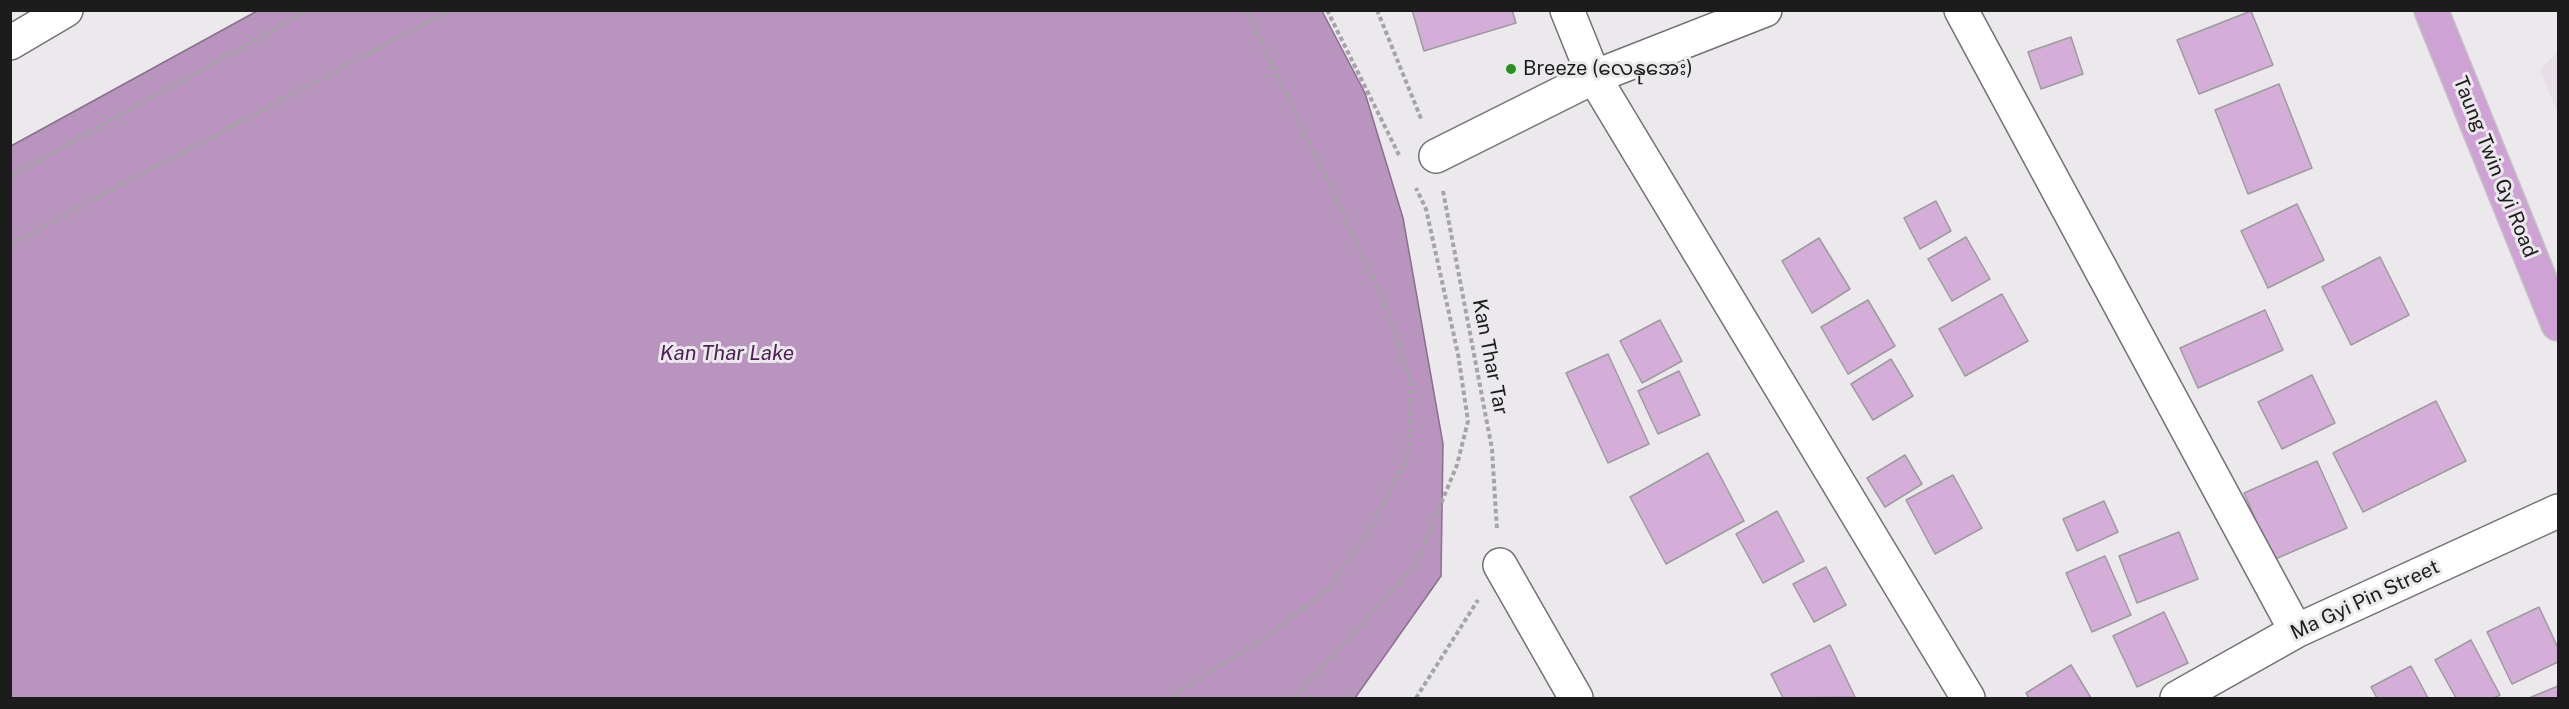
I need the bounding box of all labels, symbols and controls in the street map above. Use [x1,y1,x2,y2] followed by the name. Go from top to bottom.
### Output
[1523,57,1693,81] place label: Breeze (လေနုအေး)
[1504,62,1518,76] marker: Breeze (လေနုအေး)
[2448,73,2542,261] street label: Taung Twin Gyi Road
[1467,297,1513,417] street label: Kan Thar Tar
[660,341,794,367] water label: Kan Thar Lake
[2287,555,2443,645] street label: Ma Gyi Pin Street

